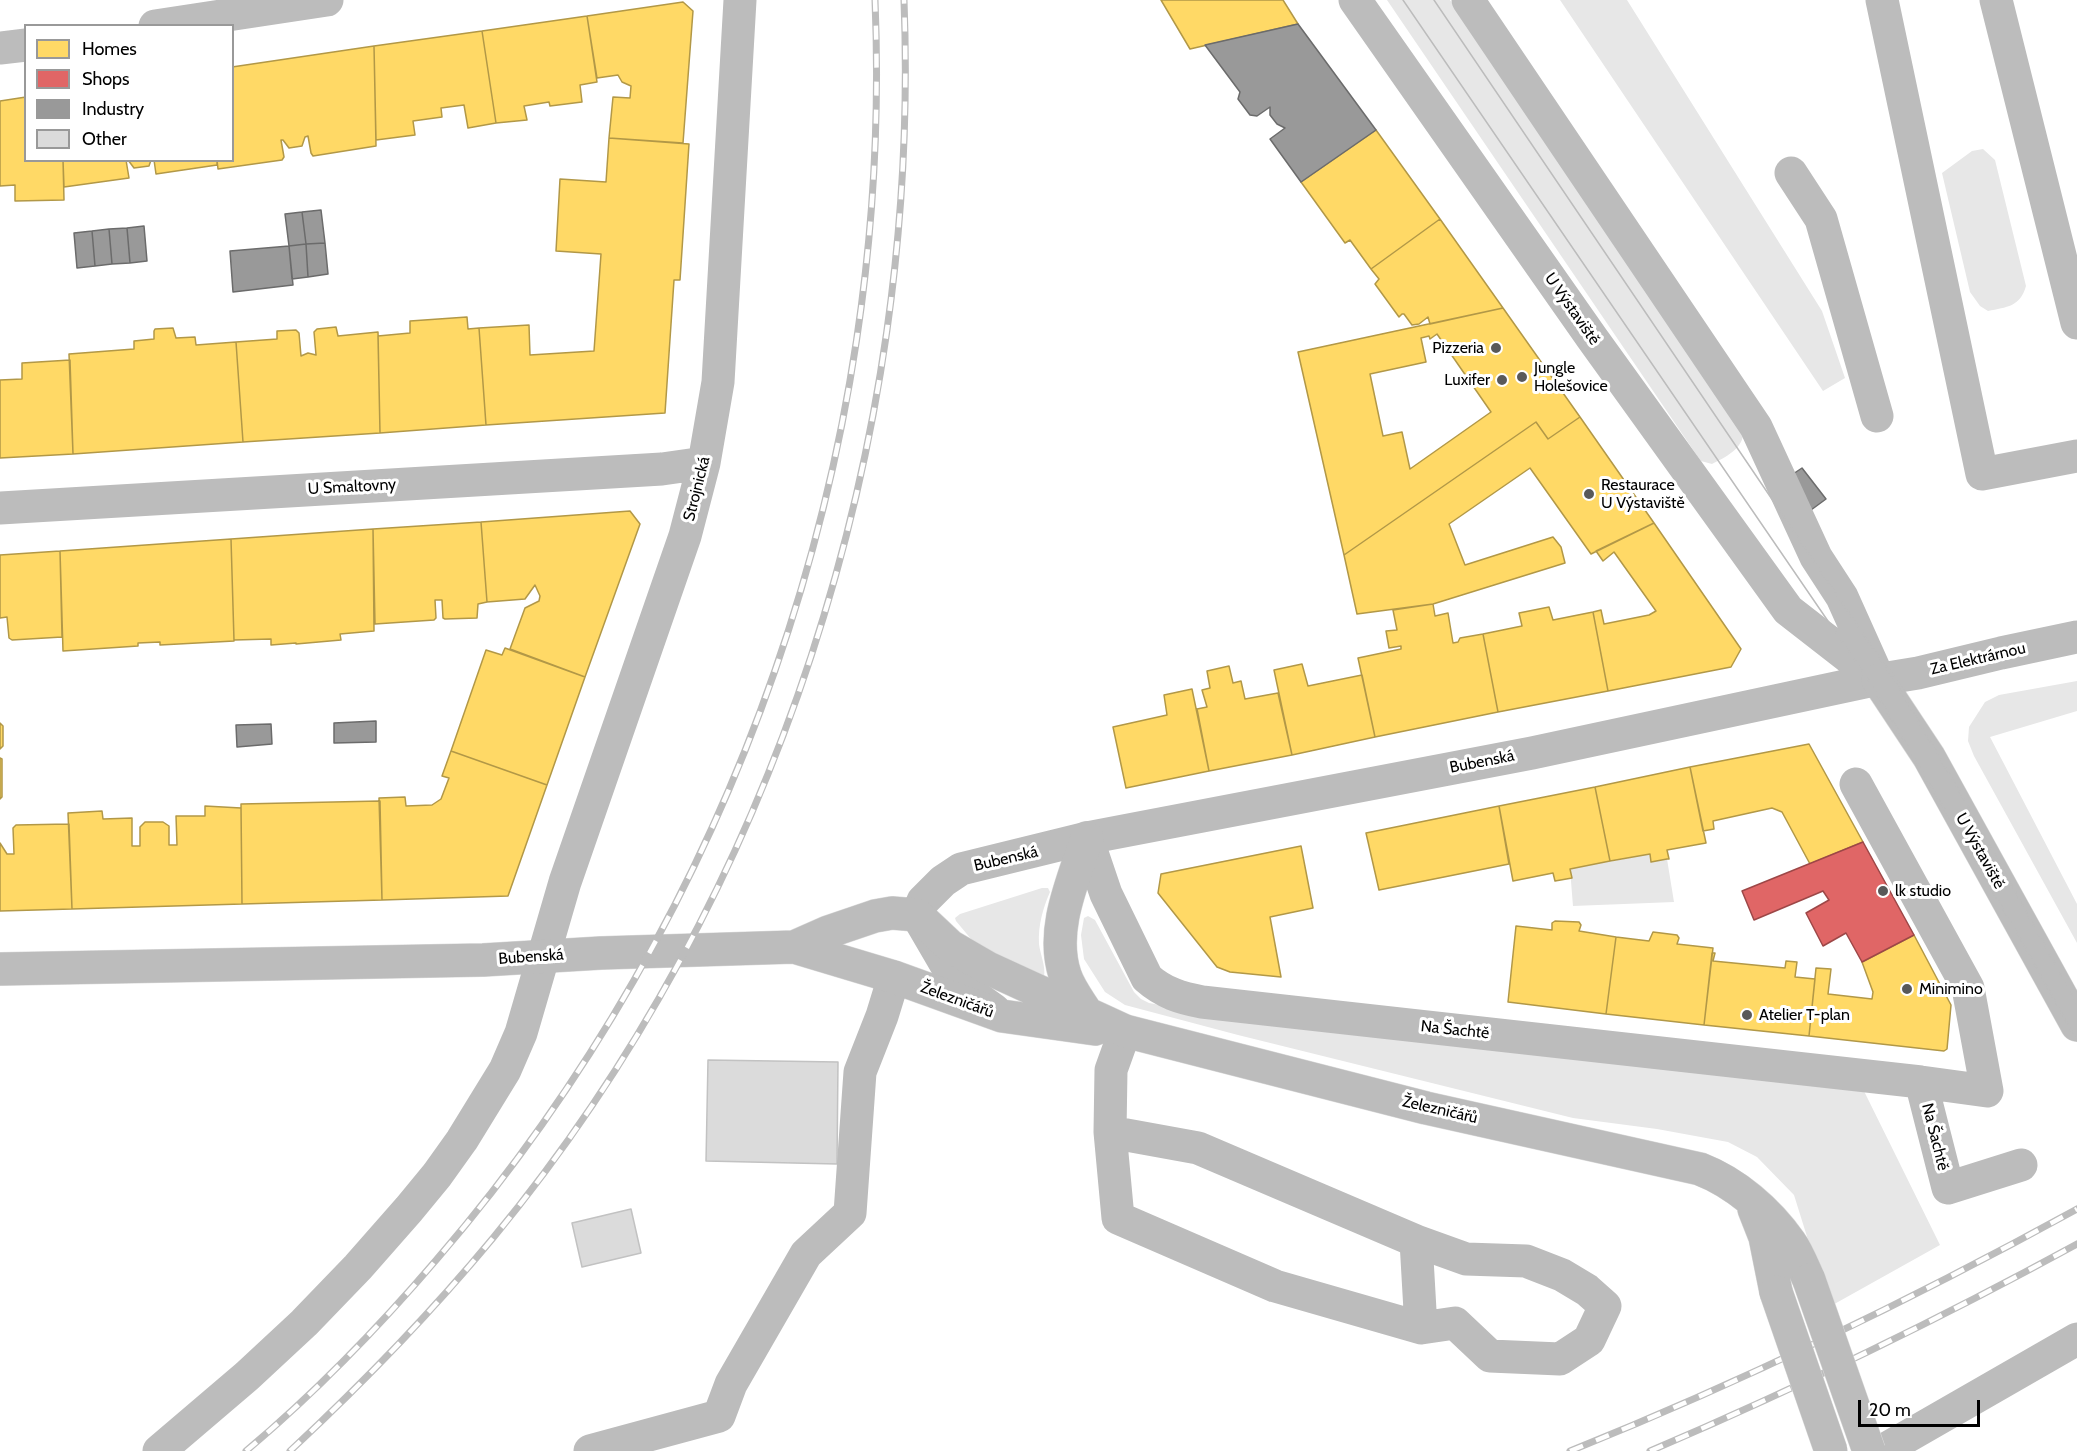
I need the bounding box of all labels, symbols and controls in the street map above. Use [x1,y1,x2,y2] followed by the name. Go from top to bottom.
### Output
[24,24,234,162] legend
[82,38,137,60] text: Homes
[82,68,130,90] text: Shops
[82,98,144,120] text: Industry
[82,128,127,150] text: Other
[1540,269,1604,349] street label: U Výstaviště
[1432,338,1484,358] place label: Pizzeria
[1489,341,1503,355] marker: Pizzeria
[1534,358,1608,396] place label: Jungle Holešovice
[1444,370,1490,390] place label: Luxifer
[1515,370,1529,384] marker: Jungle Holešovice
[1495,373,1509,387] marker: Luxifer
[680,455,714,523] street label: Strojnická
[307,475,397,499] street label: U Smaltovny
[1601,475,1685,513] place label: Restaurace U Výstaviště
[1582,487,1596,501] marker: Restaurace U Výstaviště
[1929,639,2027,679] street label: Za Elektrárnou
[1448,746,1516,778] street label: Bubenská
[1951,810,2009,892] street label: U Výstaviště
[972,842,1040,876] street label: Bubenská
[1895,881,1951,901] place label: lk studio
[1876,884,1890,898] marker: lk studio
[498,945,564,969] street label: Bubenská
[918,978,996,1022] street label: Železničářů
[1919,979,1983,999] place label: Minimino
[1900,982,1914,996] marker: Minimino
[1759,1005,1850,1025] place label: Atelier T-plan
[1740,1008,1754,1022] marker: Atelier T-plan
[1420,1017,1490,1043] street label: Na Šachtě
[1400,1092,1480,1128] street label: Železničářů
[1917,1101,1953,1173] street label: Na Šachtě
[1861,1388,1982,1426] scale bar
[1869,1399,1911,1421] text: 20 m

